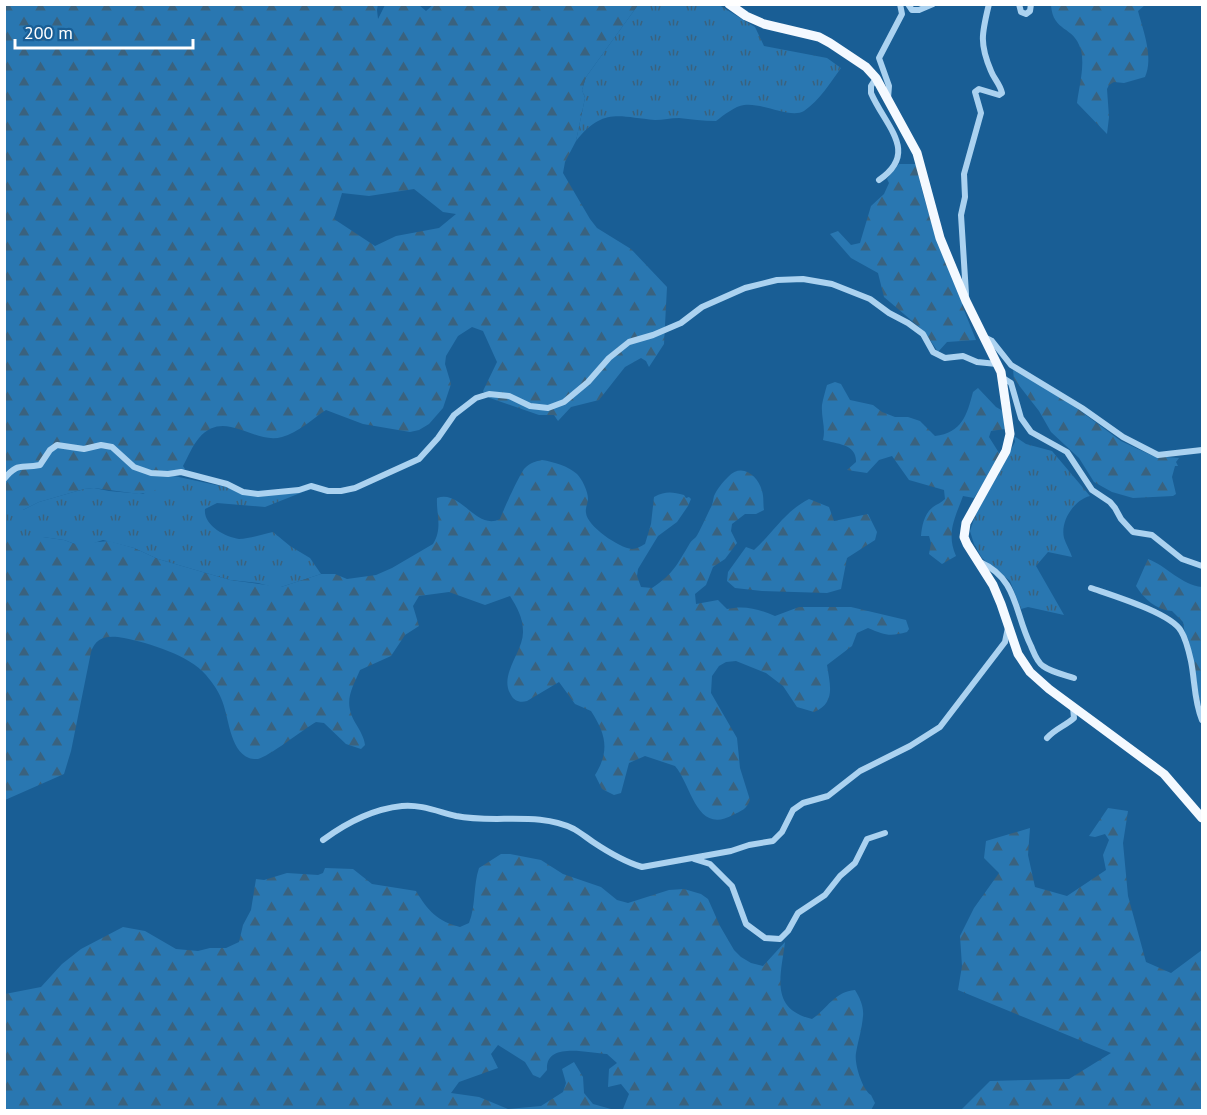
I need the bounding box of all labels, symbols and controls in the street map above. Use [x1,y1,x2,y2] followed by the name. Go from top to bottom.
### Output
[15,12,194,50] scale bar
[24,21,73,44] text: 200 m

